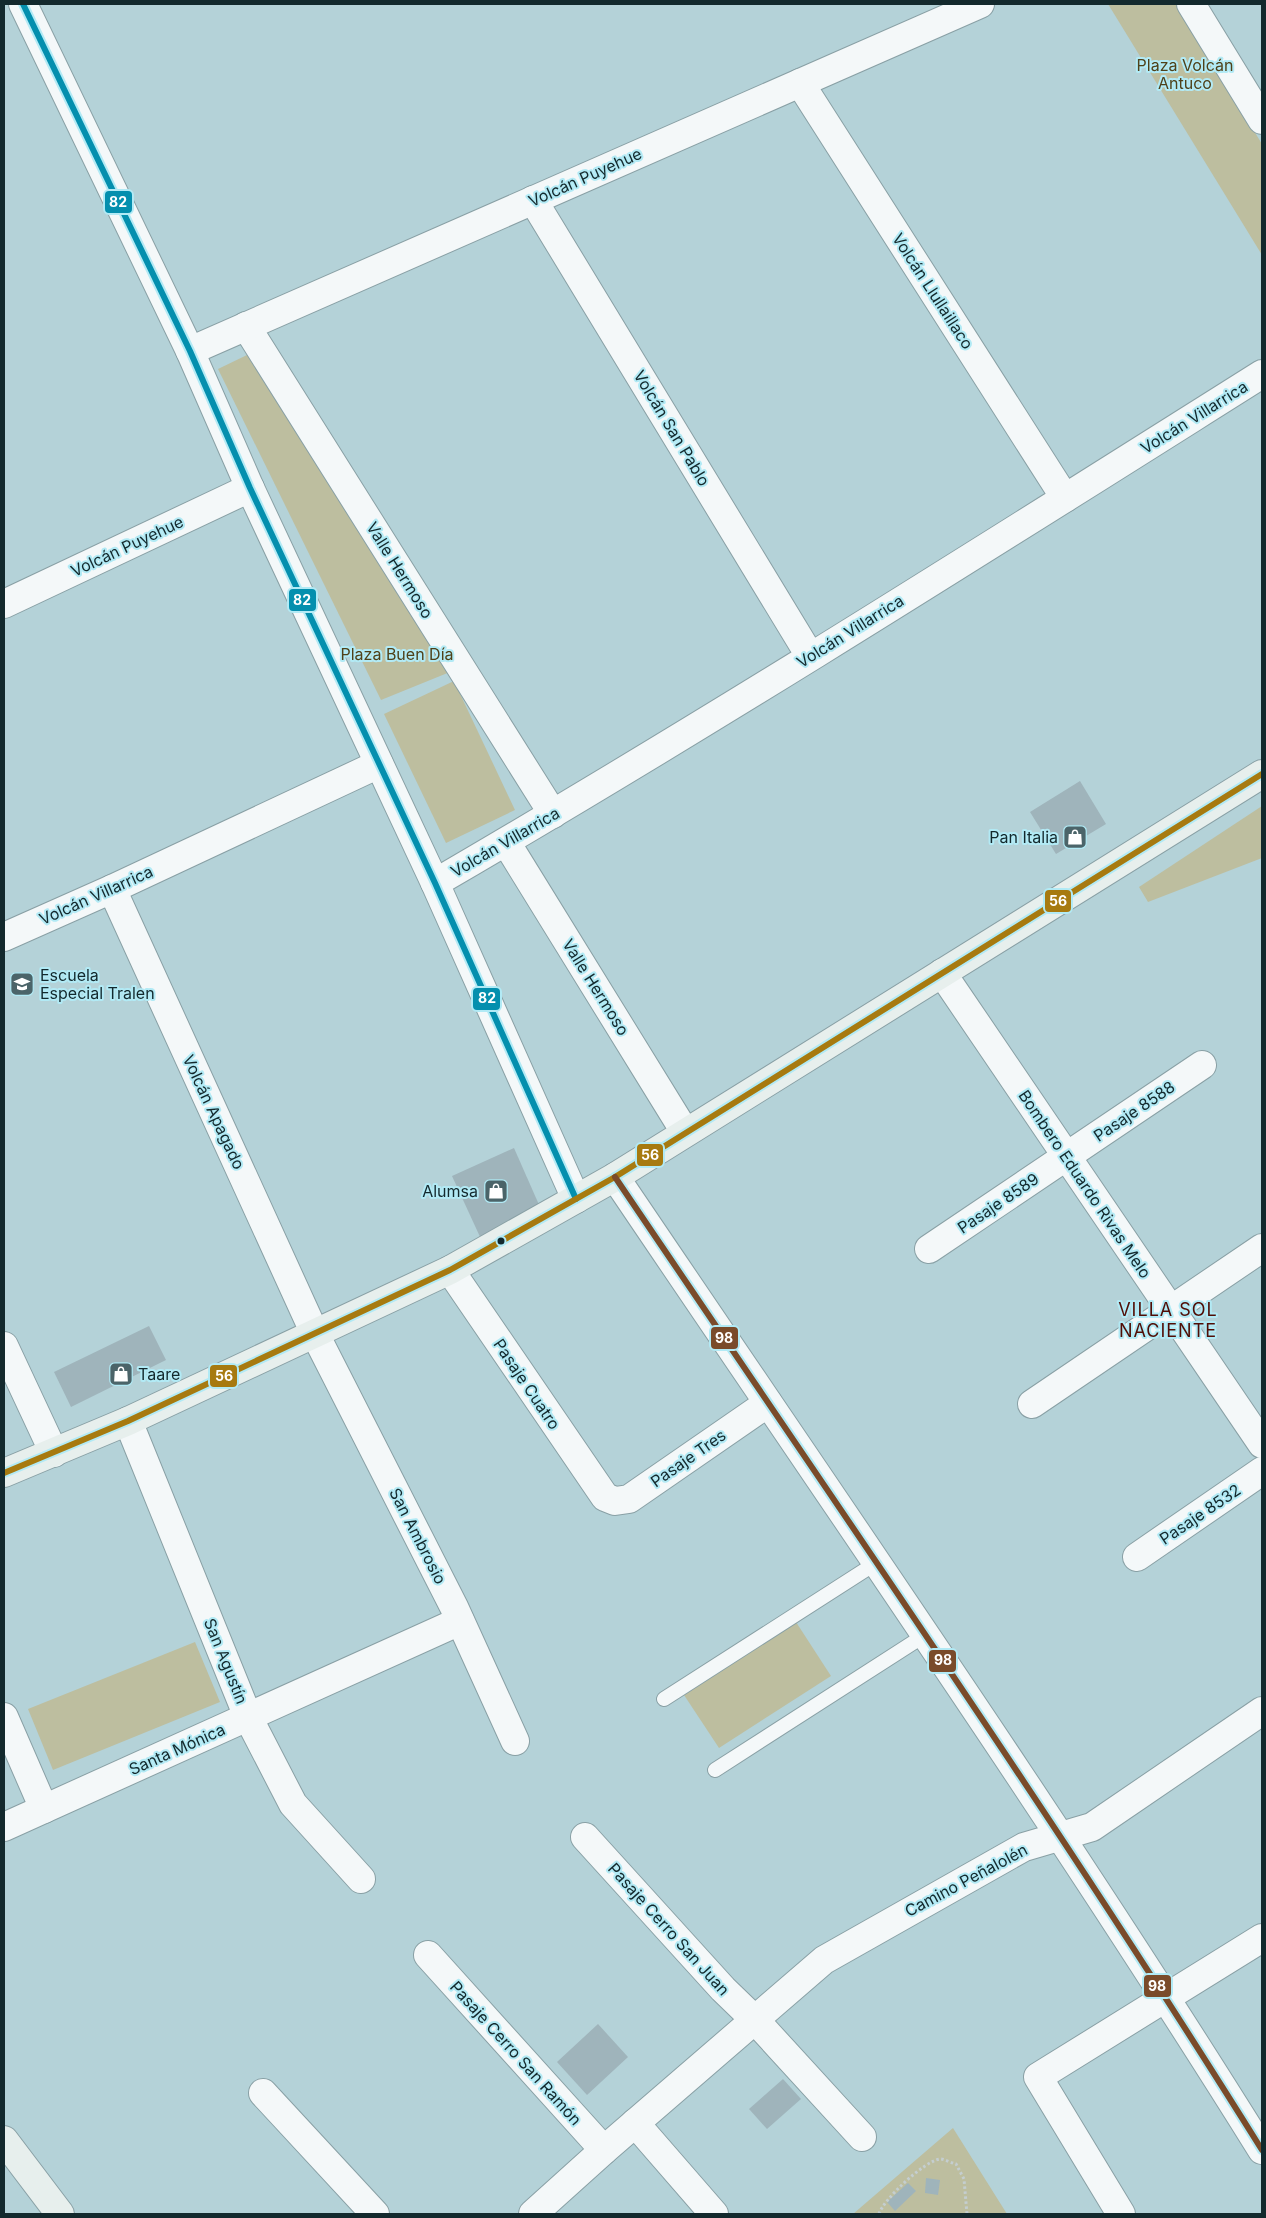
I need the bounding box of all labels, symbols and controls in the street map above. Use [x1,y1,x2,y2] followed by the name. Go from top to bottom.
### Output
[1137,55,1233,93] park label: Plaza Volcán Antuco
[525,143,645,211] street label: Volcán Puyehue
[104,190,133,214] line badge: 82
[109,193,127,210] text: 82
[888,229,978,353] street label: Volcán Llullaillaco
[630,366,714,490] street label: Volcán San Pablo
[1137,376,1251,458] street label: Volcán Villarrica
[68,511,186,581] street label: Volcán Puyehue
[362,518,438,622] street label: Valle Hermoso
[288,588,317,612] line badge: 82
[793,590,907,672] street label: Volcán Villarrica
[293,591,311,608] text: 82
[340,644,454,664] park label: Plaza Buen Día
[447,803,563,881] street label: Volcán Villarrica
[1062,824,1088,850] shop icon: Pan Italia
[989,827,1058,847] place label: Pan Italia
[36,861,156,929] street label: Volcán Villarrica
[1044,889,1072,913] line badge: 56
[1049,892,1067,909] text: 56
[558,935,634,1039] street label: Valle Hermoso
[40,965,155,1003] place label: Escuela Especial Tralen
[9,971,35,997] school or university icon: Escuela Especial Tralen
[472,987,501,1011] line badge: 82
[478,989,496,1006] text: 82
[179,1052,249,1172] street label: Volcán Apagado
[1090,1076,1178,1146] street label: Pasaje 8588
[1014,1086,1156,1282] street label: Bombero Eduardo Rivas Melo
[636,1143,664,1167] line badge: 56
[641,1146,659,1163] text: 56
[954,1168,1042,1238] street label: Pasaje 8589
[483,1178,509,1204] shop icon: Alumsa
[422,1181,478,1201] place label: Alumsa
[496,1236,506,1246] unlabelled marker
[1118,1299,1218,1341] district label: VILLA SOL NACIENTE
[710,1326,739,1350] line badge: 98
[715,1329,733,1346] text: 98
[489,1335,565,1433] street label: Pasaje Cuatro
[108,1361,134,1387] shop icon: Taare
[138,1364,180,1384] place label: Taare
[209,1364,238,1388] line badge: 56
[215,1367,233,1384] text: 56
[647,1425,729,1491] street label: Pasaje Tres
[1156,1480,1244,1548] street label: Pasaje 8532
[385,1485,451,1587] street label: San Ambrosio
[200,1615,252,1707] street label: San Agustín
[928,1649,957,1673] line badge: 98
[934,1651,952,1668] text: 98
[126,1719,228,1779] street label: Santa Mónica
[901,1839,1031,1921] street label: Camino Peñalolén
[604,1859,734,1999] street label: Pasaje Cerro San Juan
[1143,1974,1172,1998] line badge: 98
[446,1977,586,2129] street label: Pasaje Cerro San Ramón
[1148,1977,1166,1994] text: 98

